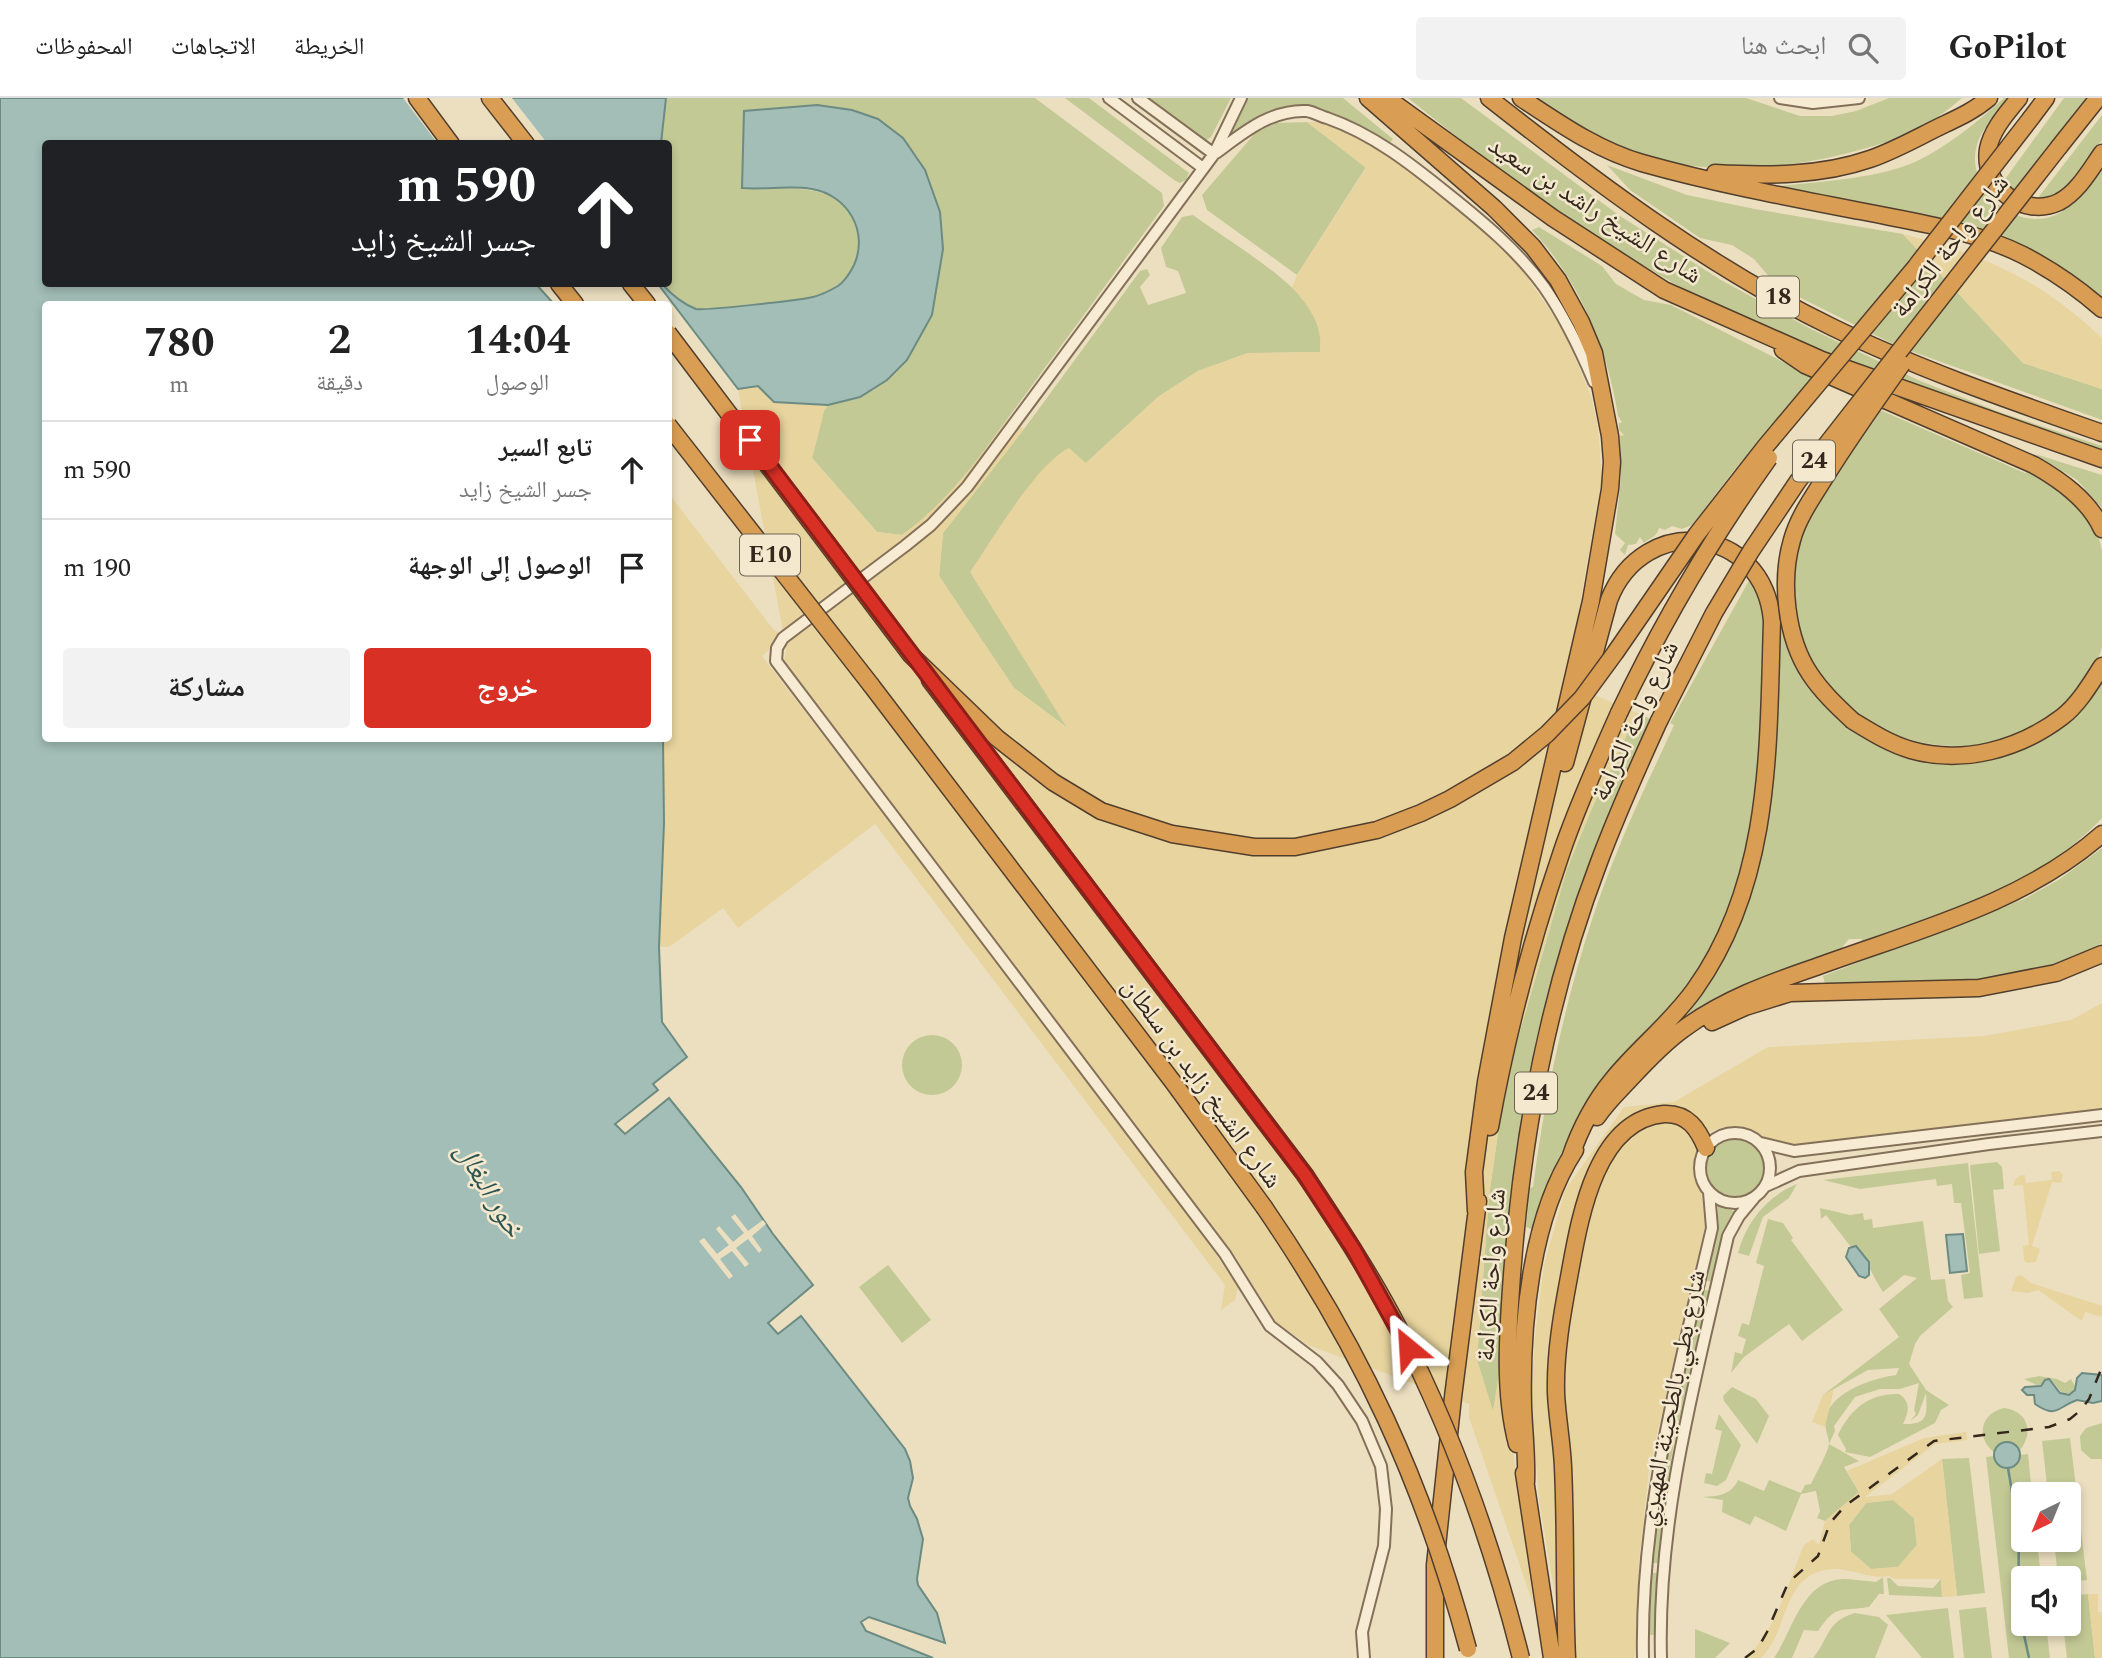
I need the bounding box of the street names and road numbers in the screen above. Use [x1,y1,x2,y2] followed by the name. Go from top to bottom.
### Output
[1480,126,1710,294] street label: شارع الشيخ راشد بن سعيد
[1881,166,2019,326] street label: شارع واحة الكرامة
[1757,276,1799,317] road number: 18
[1793,440,1835,482] road number: 24
[740,534,800,576] road number: E10
[1580,634,1690,808] street label: شارع واحة الكرامة
[1112,969,1292,1197] street label: شارع الشيخ زايد بن سلطان
[1515,1072,1557,1113] road number: 24
[1465,1187,1517,1363] street label: شارع واحة الكرامة
[1628,1266,1716,1530] street label: شارع بطي بالطحينة المهيري

